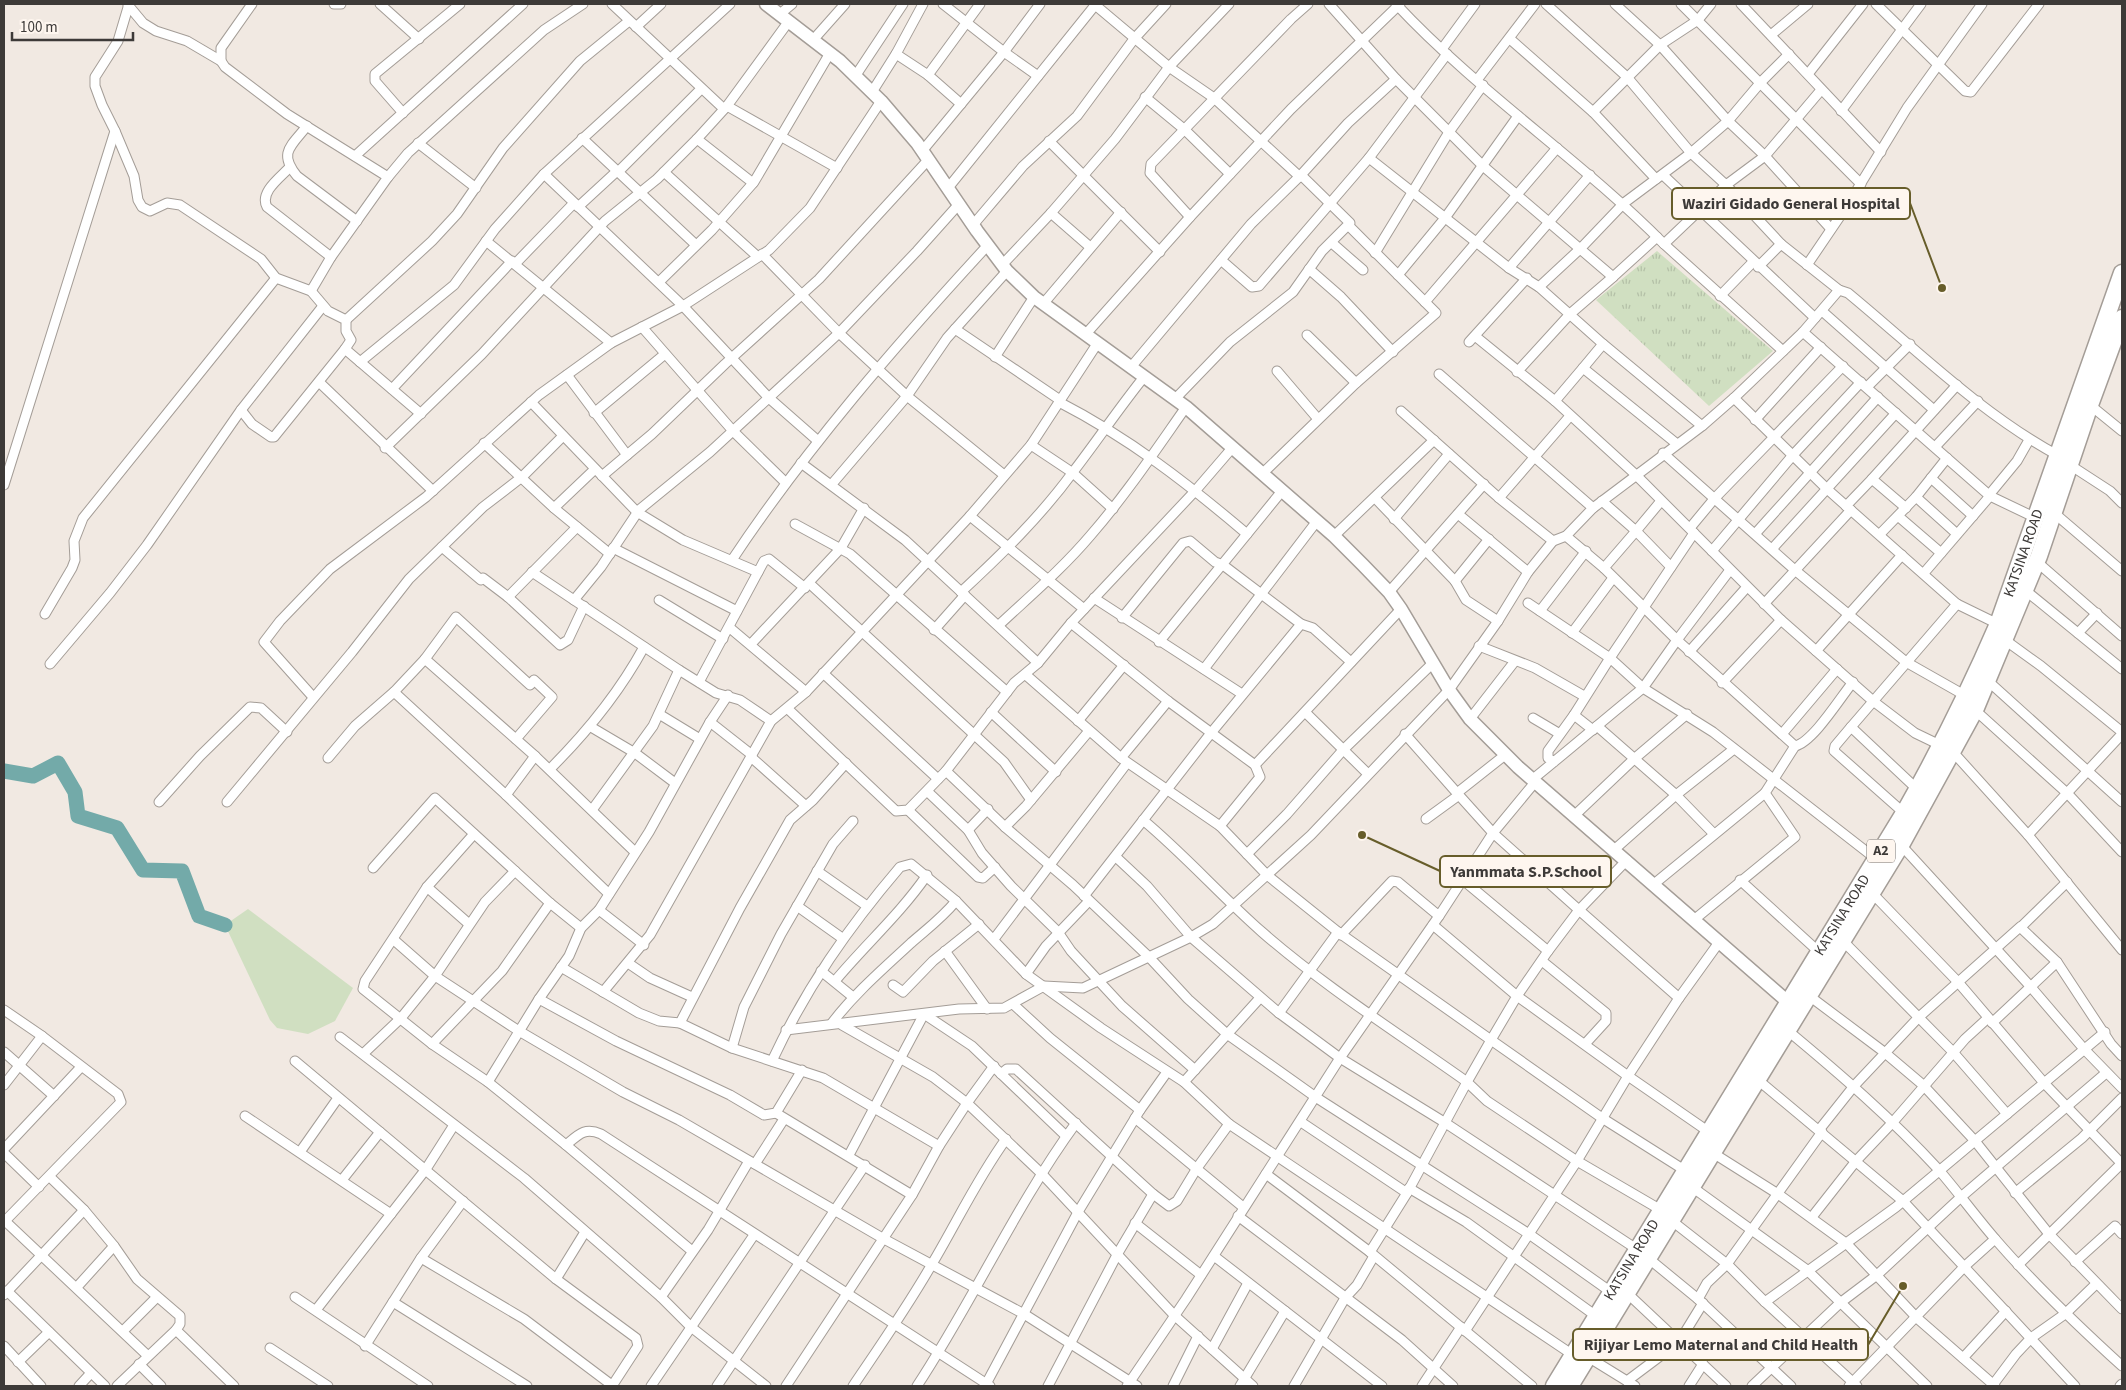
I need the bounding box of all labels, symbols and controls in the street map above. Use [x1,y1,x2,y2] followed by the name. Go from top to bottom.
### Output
[12,10,134,42] scale bar
[20,17,58,38] text: 100 m
[1672,188,1910,219] callout: Waziri Gidado General Hospital
[1682,193,1900,215] text: Waziri Gidado General Hospital
[1998,506,2048,600] street label: KATSINA ROAD
[1867,839,1895,862] road number: A2
[1440,856,1611,887] callout: Yanmmata S.P.School
[1449,861,1602,883] text: Yanmmata S.P.School
[1809,870,1875,960] street label: KATSINA ROAD
[1598,1215,1664,1304] street label: KATSINA ROAD
[1573,1329,1868,1360] callout: Rijiyar Lemo Maternal and Child Health
[1584,1334,1858,1356] text: Rijiyar Lemo Maternal and Child Health

